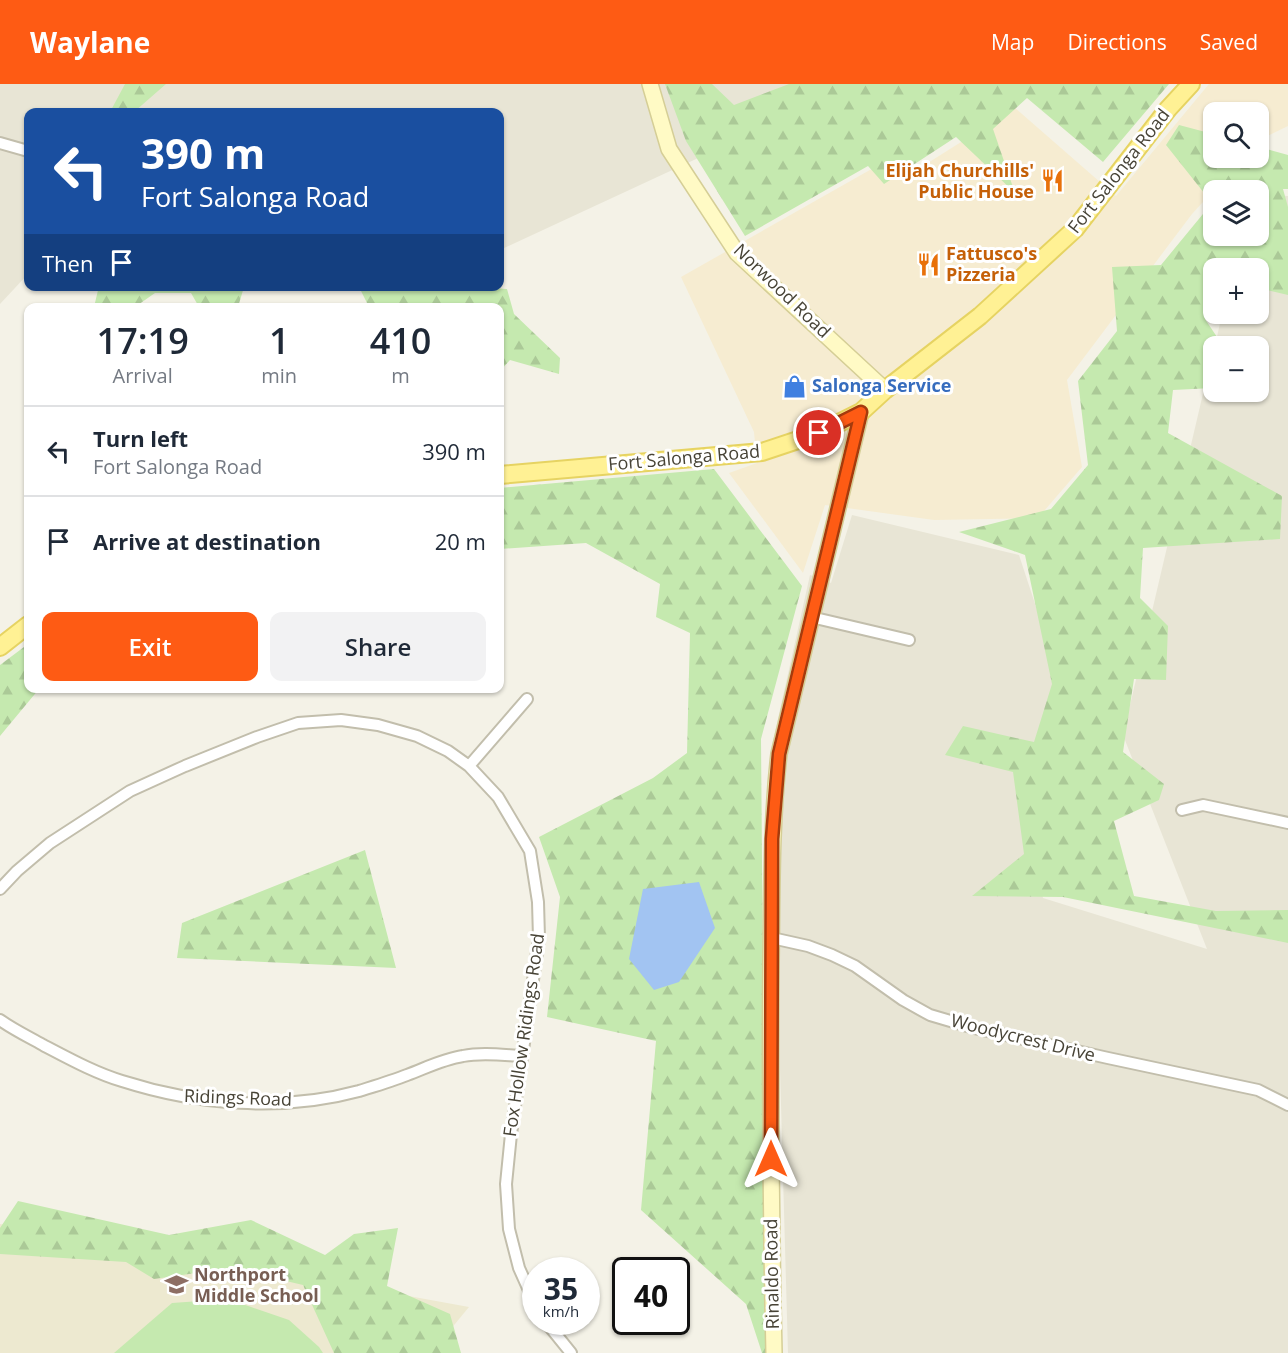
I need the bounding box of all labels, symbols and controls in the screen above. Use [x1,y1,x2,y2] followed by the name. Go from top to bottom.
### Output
[30,23,150,61] text: Waylane
[991,28,1034,56] text: Map
[1067,28,1167,56] text: Directions
[1200,28,1258,56] text: Saved
[1203,102,1269,402] map controls
[1203,102,1269,168] button: search
[1062,103,1175,238] street label: Fort Salonga Road
[141,124,265,181] text: 390 m
[42,132,120,210] icon: left
[885,158,1034,203] place label: Elijah Churchills' Public House
[1039,168,1065,194] restaurant icon: Elijah Churchills' Public House
[141,178,369,215] text: Fort Salonga Road
[1203,180,1269,246] button: layers
[729,238,836,343] street label: Norwood Road
[946,241,1037,286] place label: Fattusco's Pizzeria
[105,246,138,279] icon: arrive
[42,248,93,278] text: Then
[915,251,941,277] restaurant icon: Fattusco's Pizzeria
[1203,258,1269,324] button: +
[97,316,189,365] text: 17:19
[269,316,290,365] text: 1
[370,316,431,365] text: 410
[1203,336,1269,402] button: −
[113,362,173,389] text: Arrival
[261,362,297,389] text: min
[391,362,410,389] text: m
[781,373,807,399] shop icon: Salonga Service
[812,373,951,397] place label: Salonga Service
[793,407,844,458] pin
[802,416,835,449] icon: arrive
[93,423,188,453] text: Turn left
[42,435,75,468] icon: left
[422,436,486,466] text: 390 m
[607,438,761,476] street label: Fort Salonga Road
[93,453,262,480] text: Fort Salonga Road
[42,525,75,558] icon: arrive
[93,526,321,556] text: Arrive at destination
[435,526,486,556] text: 20 m
[42,612,258,681] button: Exit
[270,612,486,681] button: Share
[497,932,549,1138] street label: Fox Hollow Ridings Road
[948,1007,1098,1067] street label: Woodycrest Drive
[184,1083,293,1111] street label: Ridings Road
[739,1127,803,1191] position arrow
[758,1218,784,1330] street label: Rinaldo Road
[612,1257,690,1335] speed limit sign: 40
[194,1262,319,1307] place label: Northport Middle School
[544,1268,578,1309] text: 35
[163,1272,189,1298] school or university icon: Northport Middle School
[543,1301,579,1321] text: km/h

